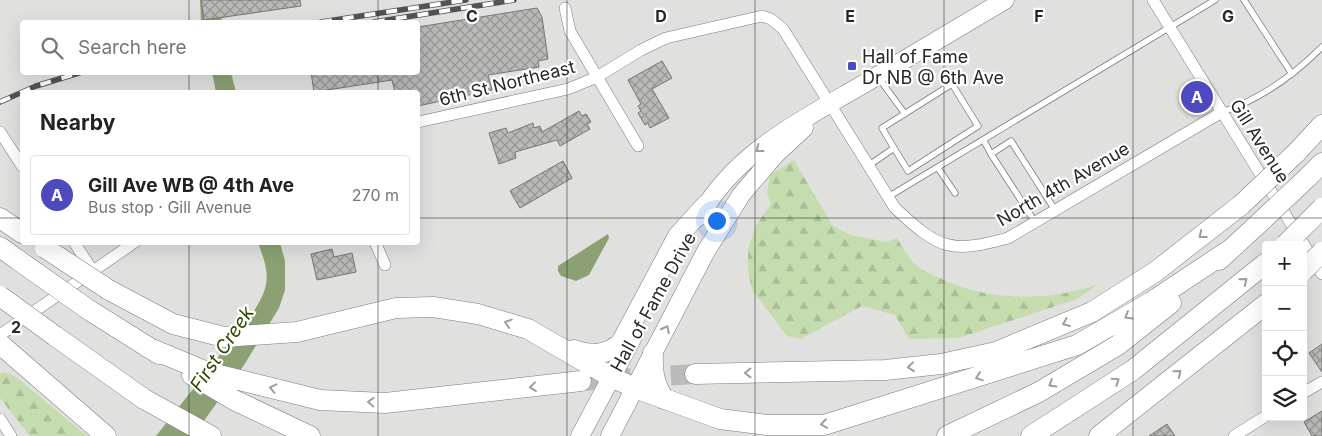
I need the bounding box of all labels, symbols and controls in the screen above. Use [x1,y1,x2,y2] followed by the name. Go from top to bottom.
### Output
[466,6,478,26] text: C
[655,6,667,26] text: D
[845,6,855,26] text: E
[1034,6,1044,26] text: F
[1222,6,1234,26] text: G
[20,20,420,75] search box
[38,34,66,62] icon: search
[78,36,187,59] text: Search here
[862,46,1004,88] place label: Hall of Fame Dr NB @ 6th Ave
[437,56,577,110] street label: 6th St Northeast
[846,60,858,72] marker: Hall of Fame Dr NB @ 6th Ave
[1181,78,1213,116] pin: A
[1226,95,1294,187] street label: Gill Avenue
[40,110,115,135] text: Nearby
[993,138,1133,230] street label: North 4th Avenue
[756,144,765,152] one-way arrow
[88,174,294,197] text: Gill Ave WB @ 4th Ave
[51,185,63,205] text: A
[352,185,399,205] text: 270 m
[88,197,252,217] text: Bus stop · Gill Avenue
[704,208,730,234] your location
[606,229,700,375] street label: Hall of Fame Drive
[1199,230,1208,238] one-way arrow
[1262,241,1307,421] map controls
[1262,241,1307,286] button: +
[1238,277,1247,286] one-way arrow
[1262,286,1307,331] button: −
[185,302,259,396] water label: First Creek
[1125,309,1134,319] one-way arrow
[11,317,21,337] text: 2
[1062,317,1071,327] one-way arrow
[504,319,513,329] one-way arrow
[660,325,670,334] one-way arrow
[1262,331,1307,376] button: locate
[907,361,915,372] one-way arrow
[744,368,752,378] one-way arrow
[1173,370,1182,379] one-way arrow
[975,371,984,381] one-way arrow
[1262,376,1307,421] button: layers
[1049,378,1058,388] one-way arrow
[1110,378,1120,387] one-way arrow
[528,381,536,392] one-way arrow
[269,383,277,394] one-way arrow
[367,397,375,408] one-way arrow
[819,418,827,429] one-way arrow

